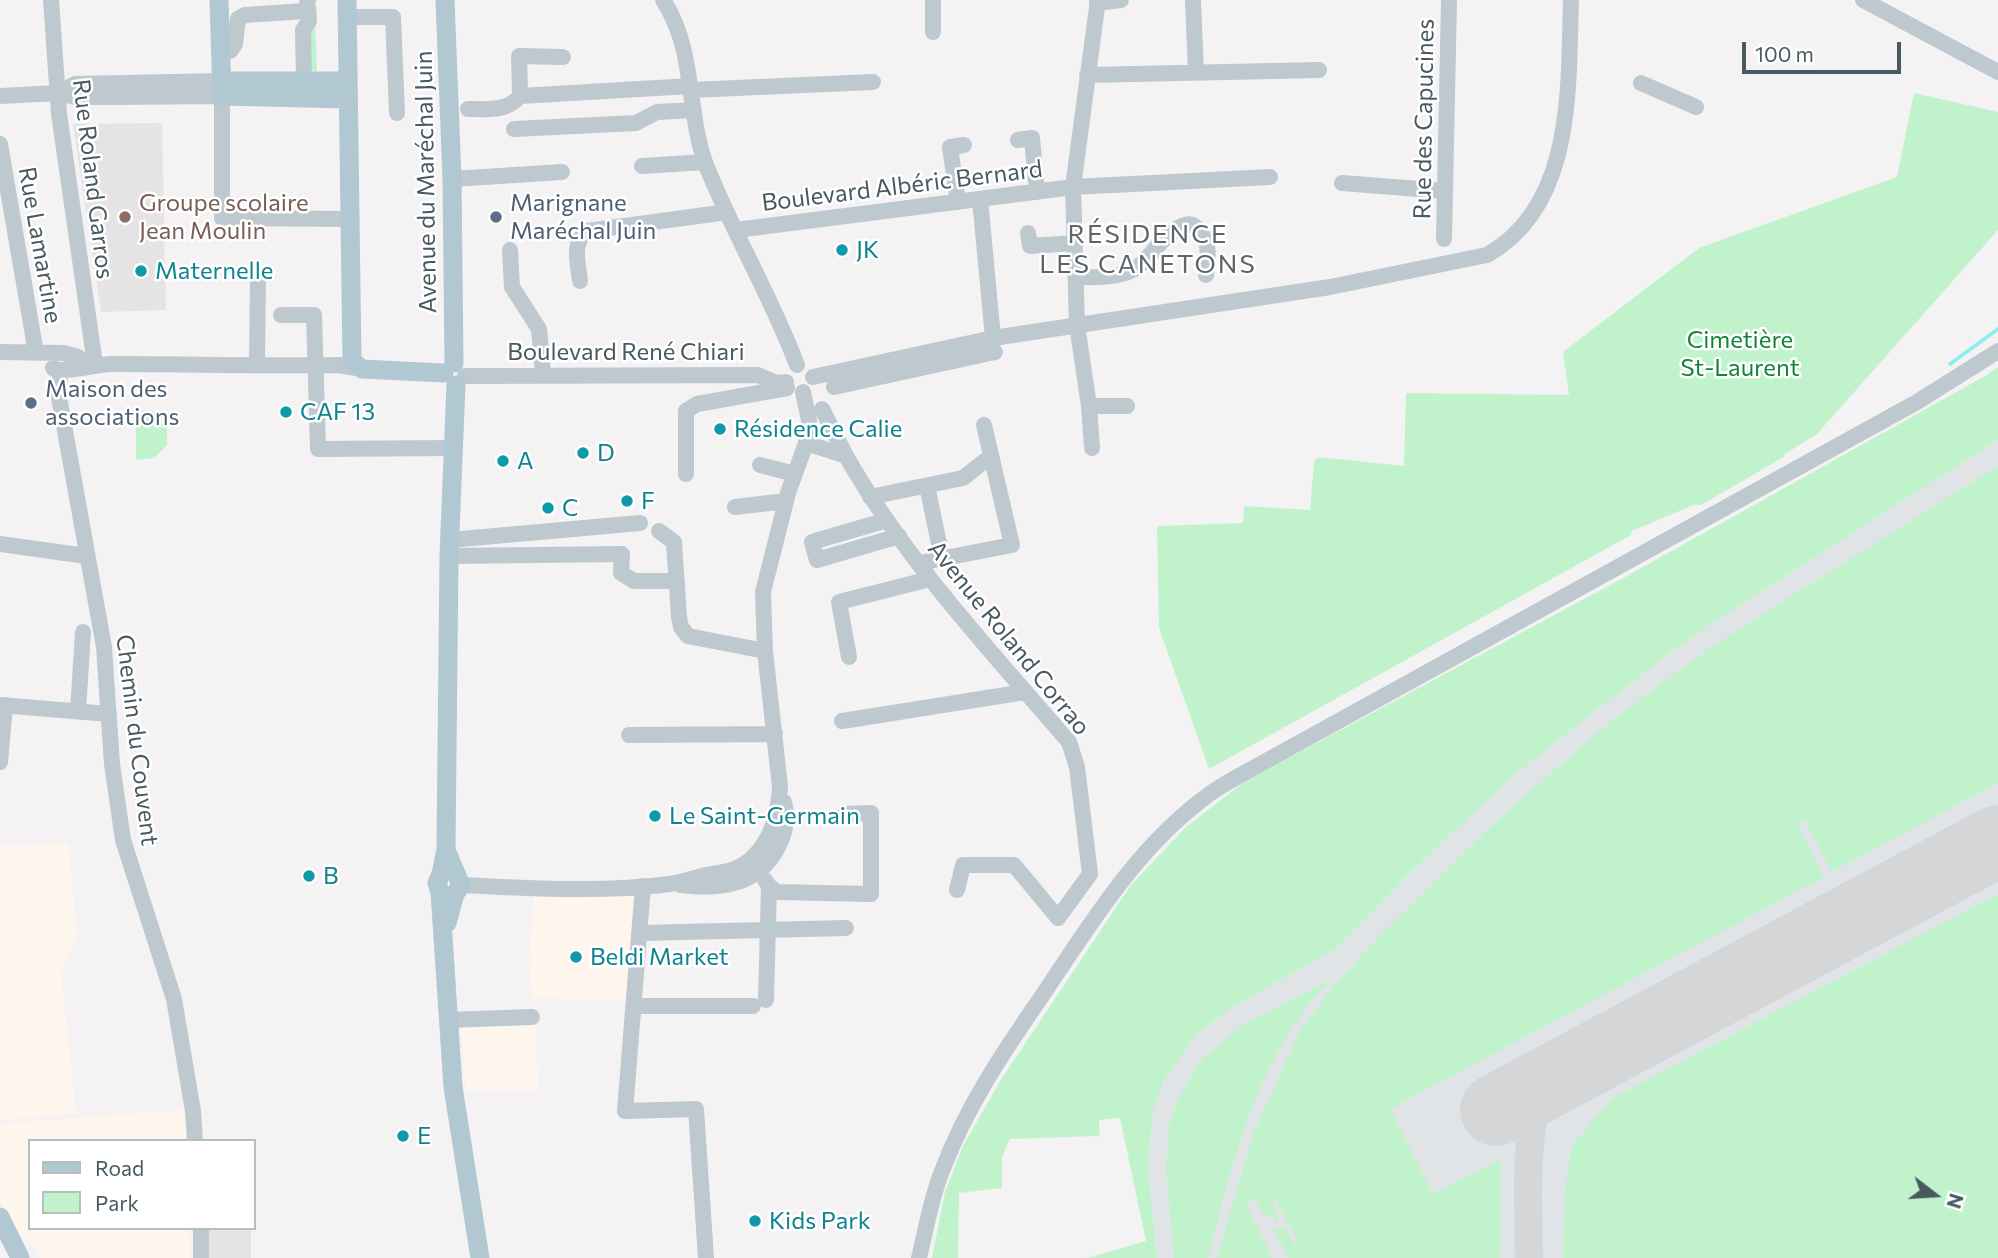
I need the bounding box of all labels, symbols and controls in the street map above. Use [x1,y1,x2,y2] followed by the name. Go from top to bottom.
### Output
[1408,18,1440,220] street label: Rue des Capucines
[1746,28,1905,72] scale bar
[1755,41,1814,66] text: 100 m
[409,50,443,314] street label: Avenue du Maréchal Juin
[66,77,120,281] street label: Rue Roland Garros
[760,154,1044,218] street label: Boulevard Albéric Bernard
[12,165,68,325] street label: Rue Lamartine
[139,189,309,245] place label: Groupe scolaire Jean Moulin
[510,189,656,245] place label: Marignane Maréchal Juin
[117,209,133,225] marker: Groupe scolaire Jean Moulin
[488,209,504,225] marker: Marignane Maréchal Juin
[1041,218,1255,280] district label: RÉSIDENCE LES CANETONS
[856,236,879,264] place label: JK
[834,242,850,258] marker: JK
[155,257,273,285] place label: Maternelle
[133,263,149,279] marker: Maternelle
[1681,326,1799,382] park label: Cimetière St-Laurent
[507,338,745,366] street label: Boulevard René Chiari
[45,375,179,431] place label: Maison des associations
[23,395,39,411] marker: Maison des associations
[300,398,375,426] place label: CAF 13
[278,404,294,420] marker: CAF 13
[734,415,902,443] place label: Résidence Calie
[712,421,728,437] marker: Résidence Calie
[597,439,615,467] place label: D
[575,445,591,461] marker: D
[517,447,534,475] place label: A
[495,453,511,469] marker: A
[641,487,655,515] place label: F
[619,493,635,509] marker: F
[562,494,578,522] place label: C
[540,500,556,516] marker: C
[922,535,1096,741] street label: Avenue Roland Corrao
[110,633,164,847] street label: Chemin du Couvent
[669,802,860,830] place label: Le Saint-Germain
[647,808,663,824] marker: Le Saint-Germain
[323,862,338,890] place label: B
[301,868,317,884] marker: B
[590,943,729,971] place label: Beldi Market
[568,949,584,965] marker: Beldi Market
[417,1122,431,1150] place label: E
[395,1128,411,1144] marker: E
[28,1139,256,1230] legend
[95,1155,144,1180] text: Road
[1900,1160,1970,1230] north arrow
[95,1190,139,1215] text: Park
[1942,1191,1969,1211] text: N
[769,1207,871,1235] place label: Kids Park
[747,1213,763,1229] marker: Kids Park

